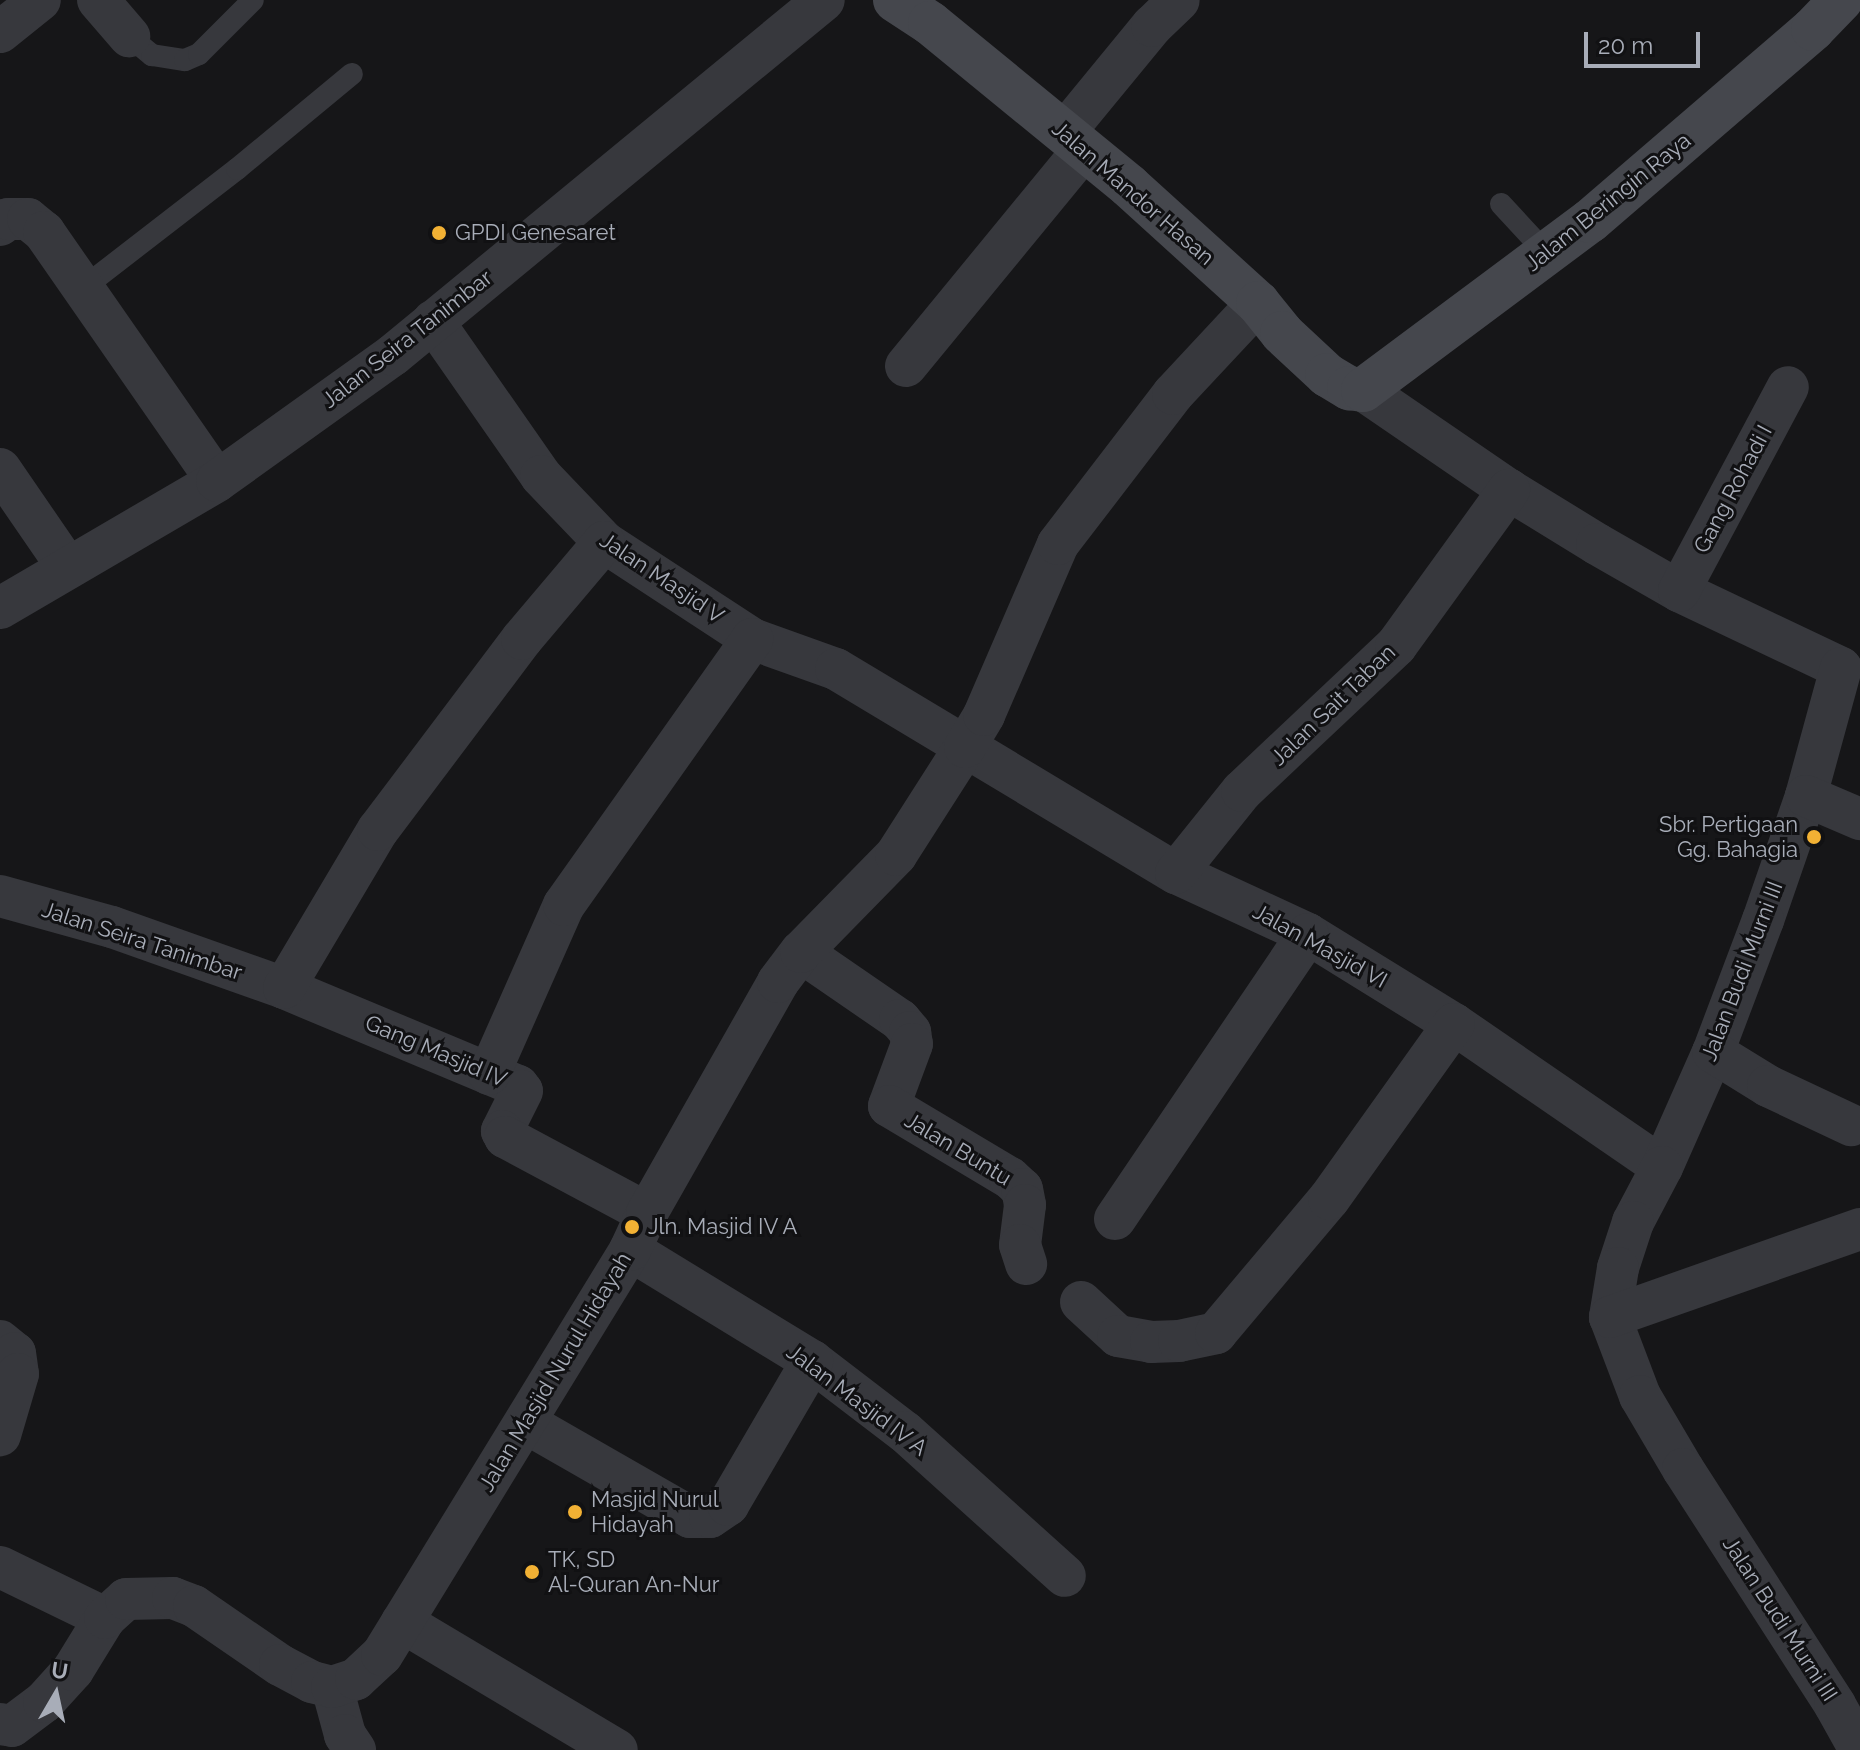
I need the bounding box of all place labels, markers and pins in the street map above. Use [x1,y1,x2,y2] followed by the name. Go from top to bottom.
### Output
[455,220,616,246] place label: GPDI Genesaret
[430,224,448,242] marker: GPDI Genesaret
[1659,811,1798,862] place label: Sbr. Pertigaan Gg. Bahagia
[1805,828,1823,846] marker: Sbr. Pertigaan Gg. Bahagia
[648,1214,799,1240] place label: Jln. Masjid IV A
[623,1218,641,1236] marker: Jln. Masjid IV A
[591,1486,719,1538] place label: Masjid Nurul Hidayah
[566,1503,584,1521] marker: Masjid Nurul Hidayah
[548,1546,720,1598] place label: TK, SD Al-Quran An-Nur
[523,1563,541,1581] marker: TK, SD Al-Quran An-Nur

